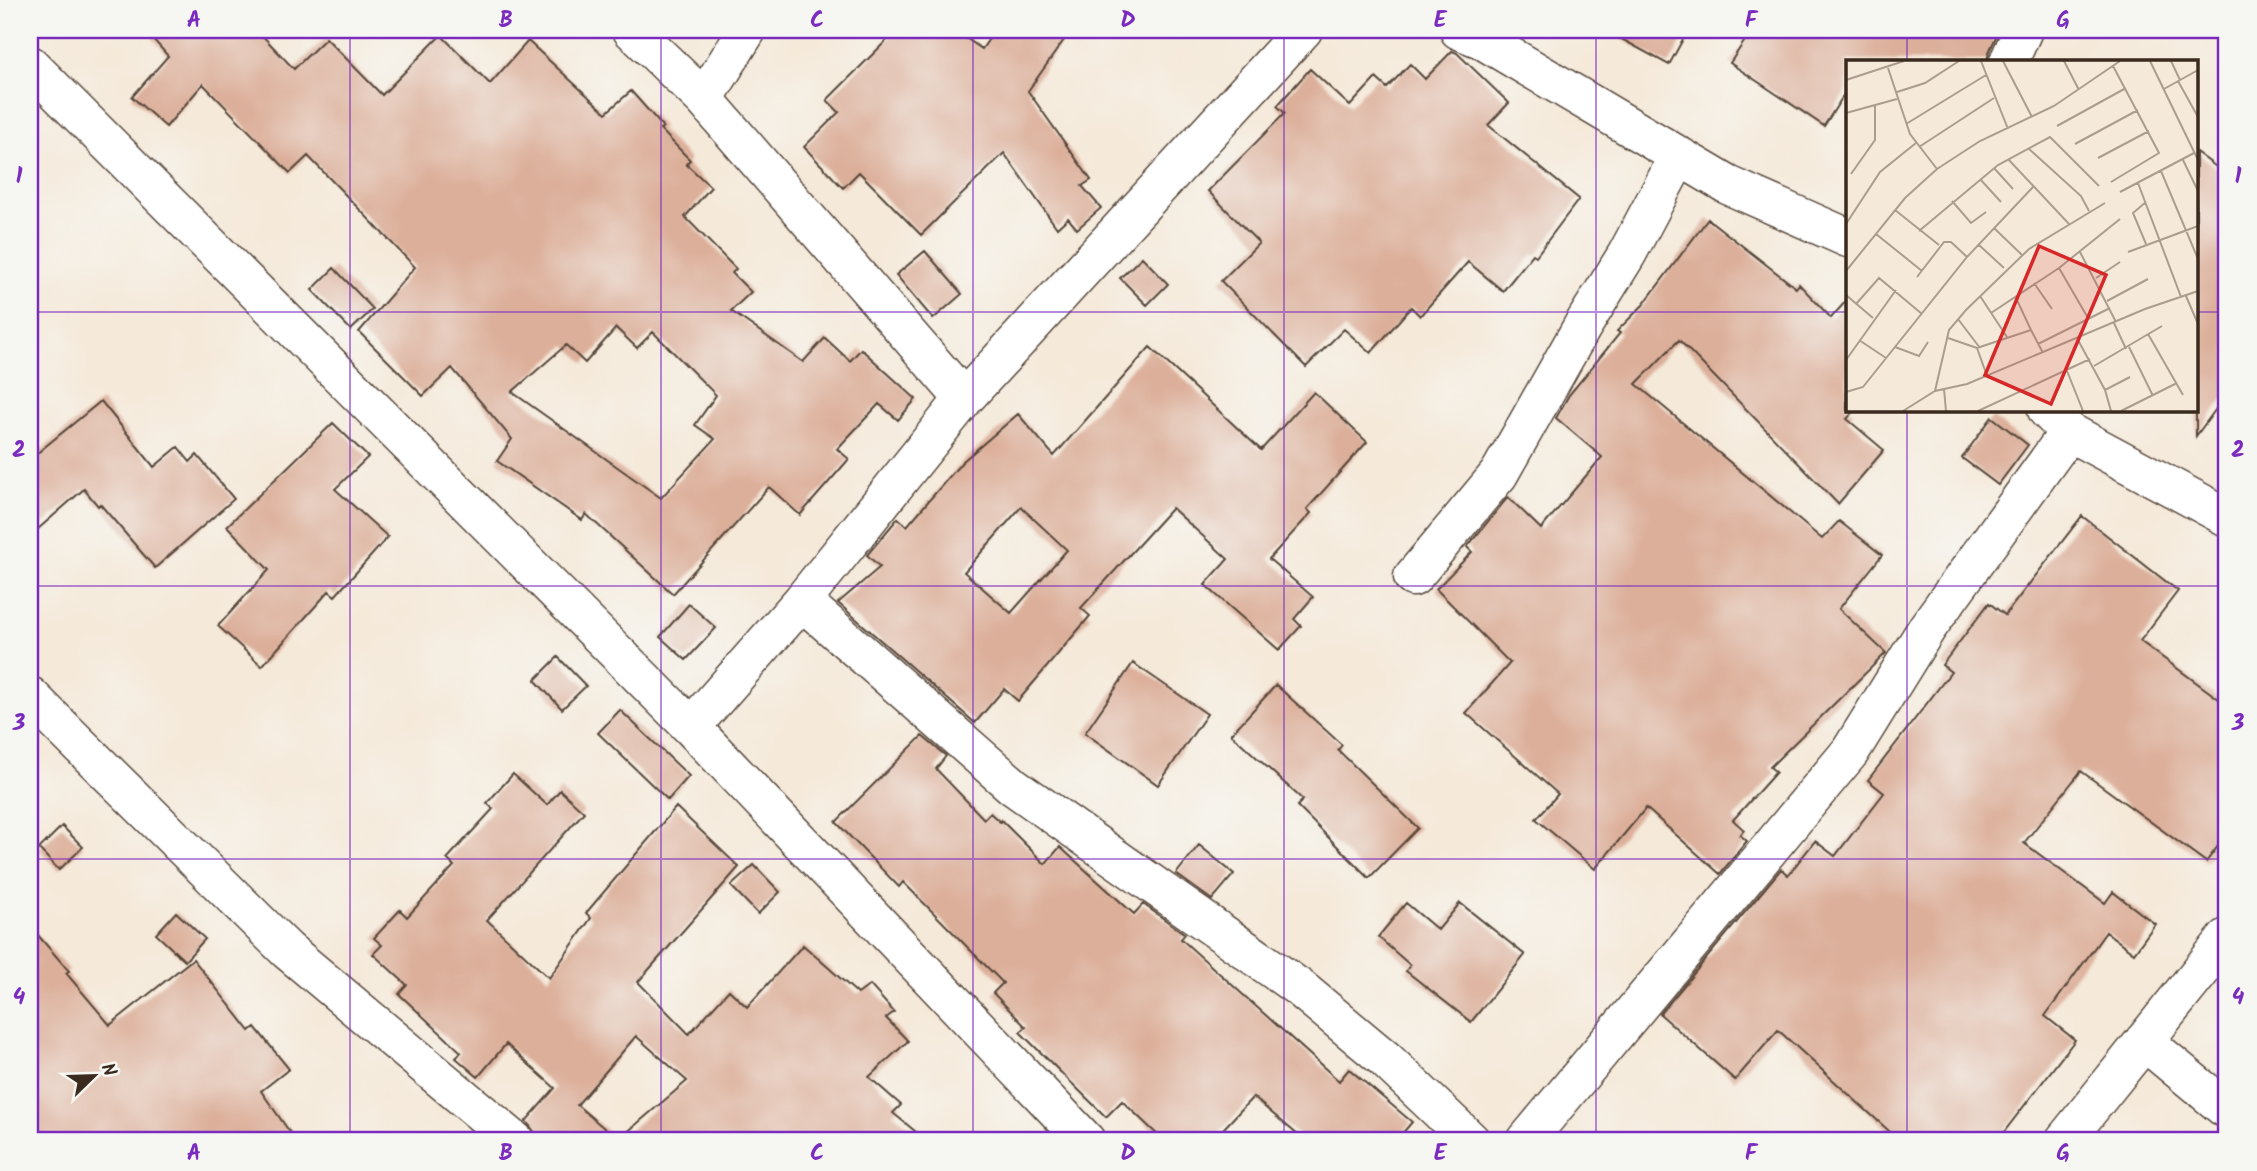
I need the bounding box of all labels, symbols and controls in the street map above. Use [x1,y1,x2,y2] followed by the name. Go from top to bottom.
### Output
[187,3,201,39] text: A
[499,3,513,39] text: B
[810,3,824,39] text: C
[1120,3,1136,39] text: D
[1434,3,1448,39] text: E
[1745,3,1759,39] text: F
[2056,3,2070,39] text: G
[1846,60,2198,411] inset map
[16,159,23,195] text: 1
[2235,159,2242,195] text: 1
[12,433,26,469] text: 2
[2231,433,2245,469] text: 2
[12,706,26,742] text: 3
[2231,706,2245,742] text: 3
[13,980,26,1016] text: 4
[2232,980,2245,1016] text: 4
[60,1042,130,1112] north arrow
[92,1059,124,1082] text: N
[187,1136,201,1171] text: A
[499,1136,513,1171] text: B
[810,1136,824,1171] text: C
[1120,1136,1136,1171] text: D
[1434,1136,1448,1171] text: E
[1745,1136,1759,1171] text: F
[2056,1136,2070,1171] text: G

